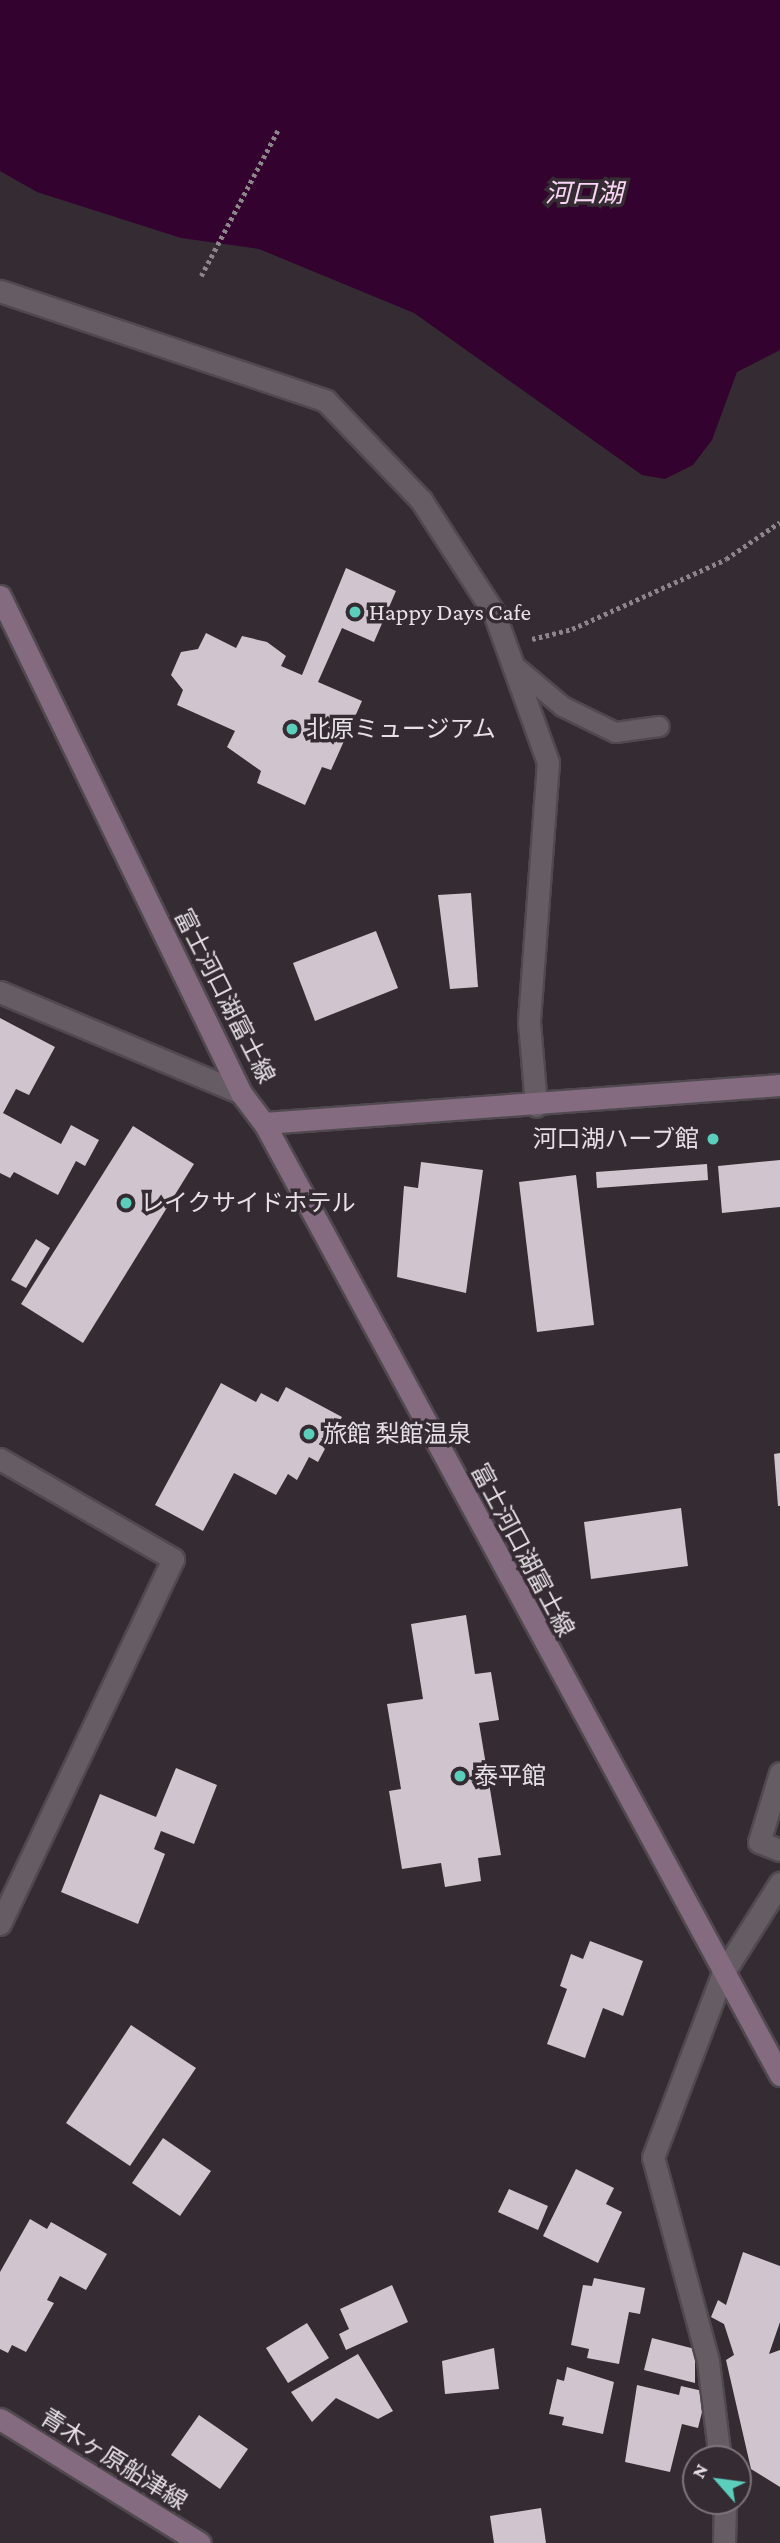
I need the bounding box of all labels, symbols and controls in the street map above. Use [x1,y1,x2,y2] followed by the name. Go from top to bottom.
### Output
[545,178,623,210] water label: 河口湖
[369,598,531,626] place label: Happy Days Cafe
[347,604,363,620] marker: Happy Days Cafe
[306,715,498,743] place label: 北原ミュージアム
[284,721,300,737] marker: 北原ミュージアム
[169,904,281,1088] street label: 富士河口湖富士線
[531,1125,699,1153] place label: 河口湖ハーブ館
[705,1131,721,1147] marker: 河口湖ハーブ館
[140,1189,356,1217] place label: レイクサイドホテル
[118,1195,134,1211] marker: レイクサイドホテル
[323,1420,471,1448] place label: 旅館 梨館温泉
[301,1426,317,1442] marker: 旅館 梨館温泉
[465,1458,581,1642] street label: 富士河口湖富士線
[474,1762,546,1790] place label: 泰平館
[452,1768,468,1784] marker: 泰平館
[35,2402,193,2516] street label: 青木ヶ原船津線
[682,2445,752,2515] north arrow
[687,2460,712,2482] text: N

